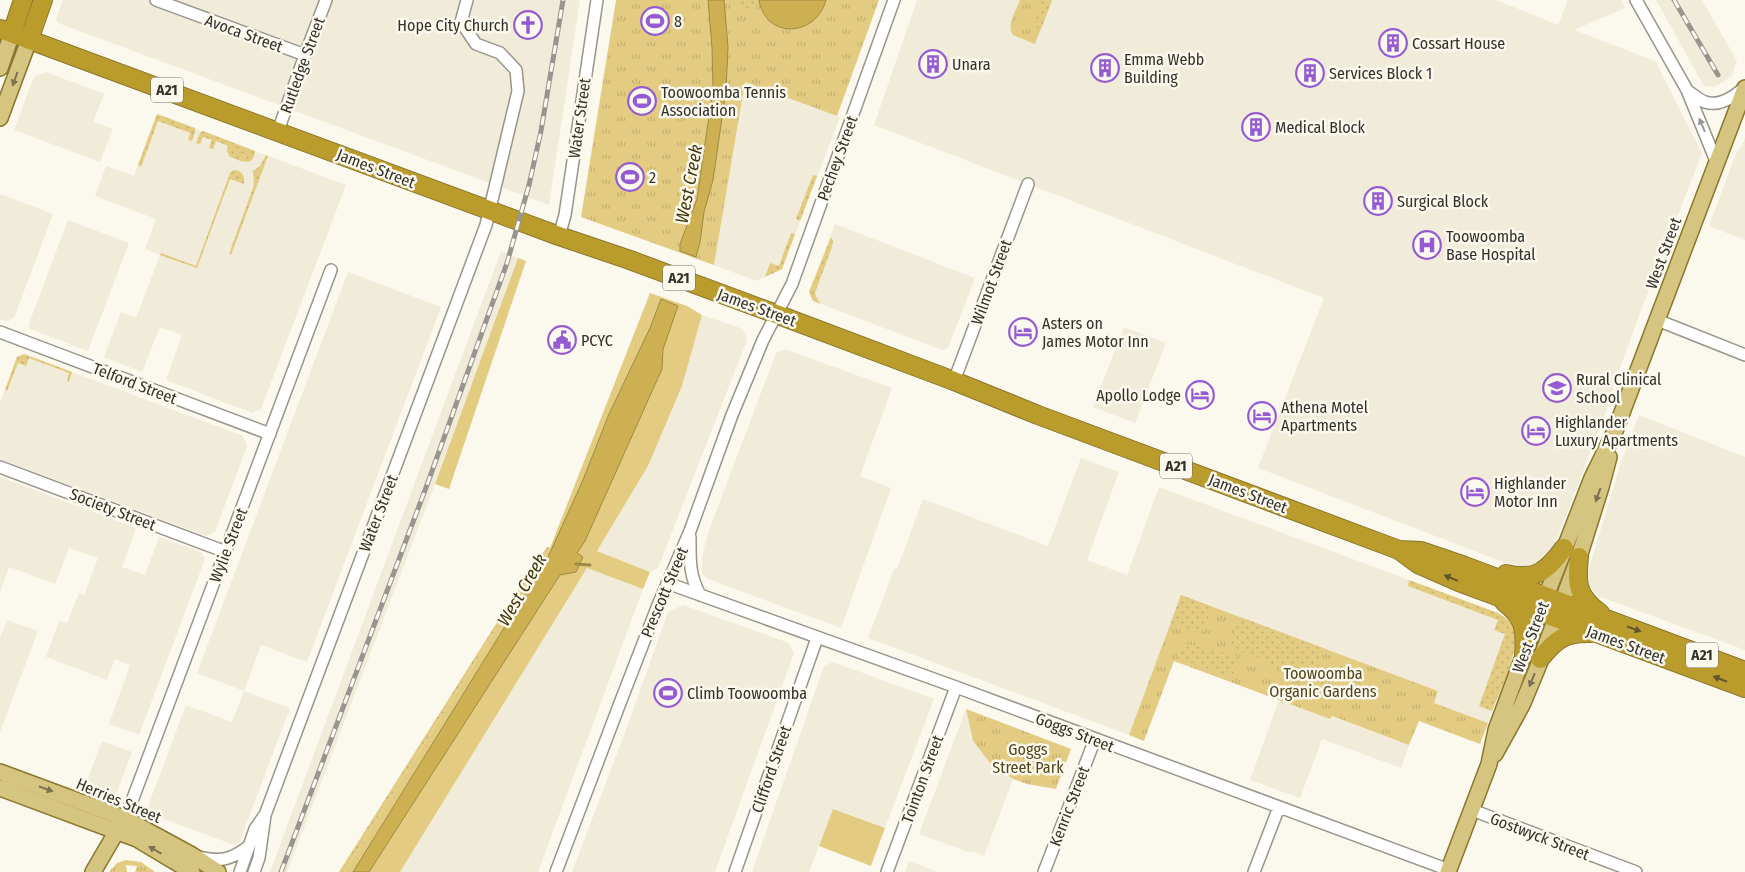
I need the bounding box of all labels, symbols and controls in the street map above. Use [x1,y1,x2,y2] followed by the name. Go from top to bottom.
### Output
[640,6,670,36] sports icon: 8
[513,10,543,40] church icon: Hope City Church
[202,11,286,57] street label: Avoca Street
[674,12,682,31] place label: 8
[276,14,329,116] street label: Rutledge Street
[397,16,509,35] place label: Hope City Church
[1378,28,1408,58] building icon: Cossart House
[1412,34,1505,53] place label: Cossart House
[918,49,948,79] building icon: Unara
[1124,50,1204,87] place label: Emma Webb Building
[1090,53,1120,83] building icon: Emma Webb Building
[952,55,991,74] place label: Unara
[1295,58,1325,88] building icon: Services Block 1
[1329,64,1432,83] place label: Services Block 1
[11,72,19,87] one-way arrow
[564,76,595,159] street label: Water Street
[151,78,183,102] road number: A21
[661,83,786,120] place label: Toowoomba Tennis Association
[627,86,657,116] sports icon: Toowoomba Tennis Association
[813,112,862,203] street label: Pechey Street
[1241,112,1271,142] building icon: Medical Block
[1698,117,1706,132] one-way arrow
[1275,118,1365,137] place label: Medical Block
[671,143,707,225] water label: West Creek
[334,145,418,192] street label: James Street
[615,162,645,192] sports icon: 2
[649,168,656,187] place label: 2
[1363,186,1393,216] building icon: Surgical Block
[1397,192,1489,211] place label: Surgical Block
[1642,214,1685,292] street label: West Street
[1446,227,1536,264] place label: Toowoomba Base Hospital
[1412,230,1442,260] hospital icon: Toowoomba Base Hospital
[967,236,1016,327] street label: Wilmot Street
[663,266,695,290] road number: A21
[715,284,799,331] street label: James Street
[1042,314,1149,351] place label: Asters on James Motor Inn
[1008,317,1038,347] hotel icon: Asters on James Motor Inn
[547,325,577,355] public building icon: PCYC
[581,331,613,350] place label: PCYC
[90,359,180,408] street label: Telford Street
[1576,370,1661,407] place label: Rural Clinical School
[1542,373,1572,403] school or university icon: Rural Clinical School
[1185,380,1215,410] hotel icon: Apollo Lodge
[1096,386,1181,405] place label: Apollo Lodge
[1281,398,1368,435] place label: Athena Motel Apartments
[1247,401,1277,431] hotel icon: Athena Motel Apartments
[1555,413,1678,450] place label: Highlander Luxury Apartments
[1521,416,1551,446] hotel icon: Highlander Luxury Apartments
[1160,454,1192,478] road number: A21
[1206,470,1290,517] street label: James Street
[355,471,402,554] street label: Water Street
[1494,474,1567,511] place label: Highlander Motor Inn
[1460,477,1490,507] hotel icon: Highlander Motor Inn
[67,484,159,535] street label: Society Street
[1594,488,1602,503] one-way arrow
[206,504,252,585] street label: Wylie Street
[637,543,692,640] street label: Prescott Street
[493,550,552,630] water label: West Creek
[1444,574,1458,582] one-way arrow
[1508,598,1553,676] street label: West Street
[1584,621,1668,668] street label: James Street
[1627,625,1642,633] one-way arrow
[1686,642,1718,668] road number: A21
[1269,664,1377,701] park label: Toowoomba Organic Gardens
[1528,673,1536,687] one-way arrow
[1712,675,1727,683] one-way arrow
[653,678,683,708] sports icon: Climb Toowoomba
[687,684,807,703] place label: Climb Toowoomba
[1033,709,1117,756] street label: Goggs Street
[748,722,796,815] street label: Clifford Street
[898,732,947,826] street label: Tointon Street
[992,740,1064,777] park label: Goggs Street Park
[1046,763,1094,849] street label: Kenric Street
[73,774,165,827] street label: Herries Street
[39,785,54,793] one-way arrow
[1488,809,1593,864] street label: Gostwyck Street
[148,846,162,854] one-way arrow

